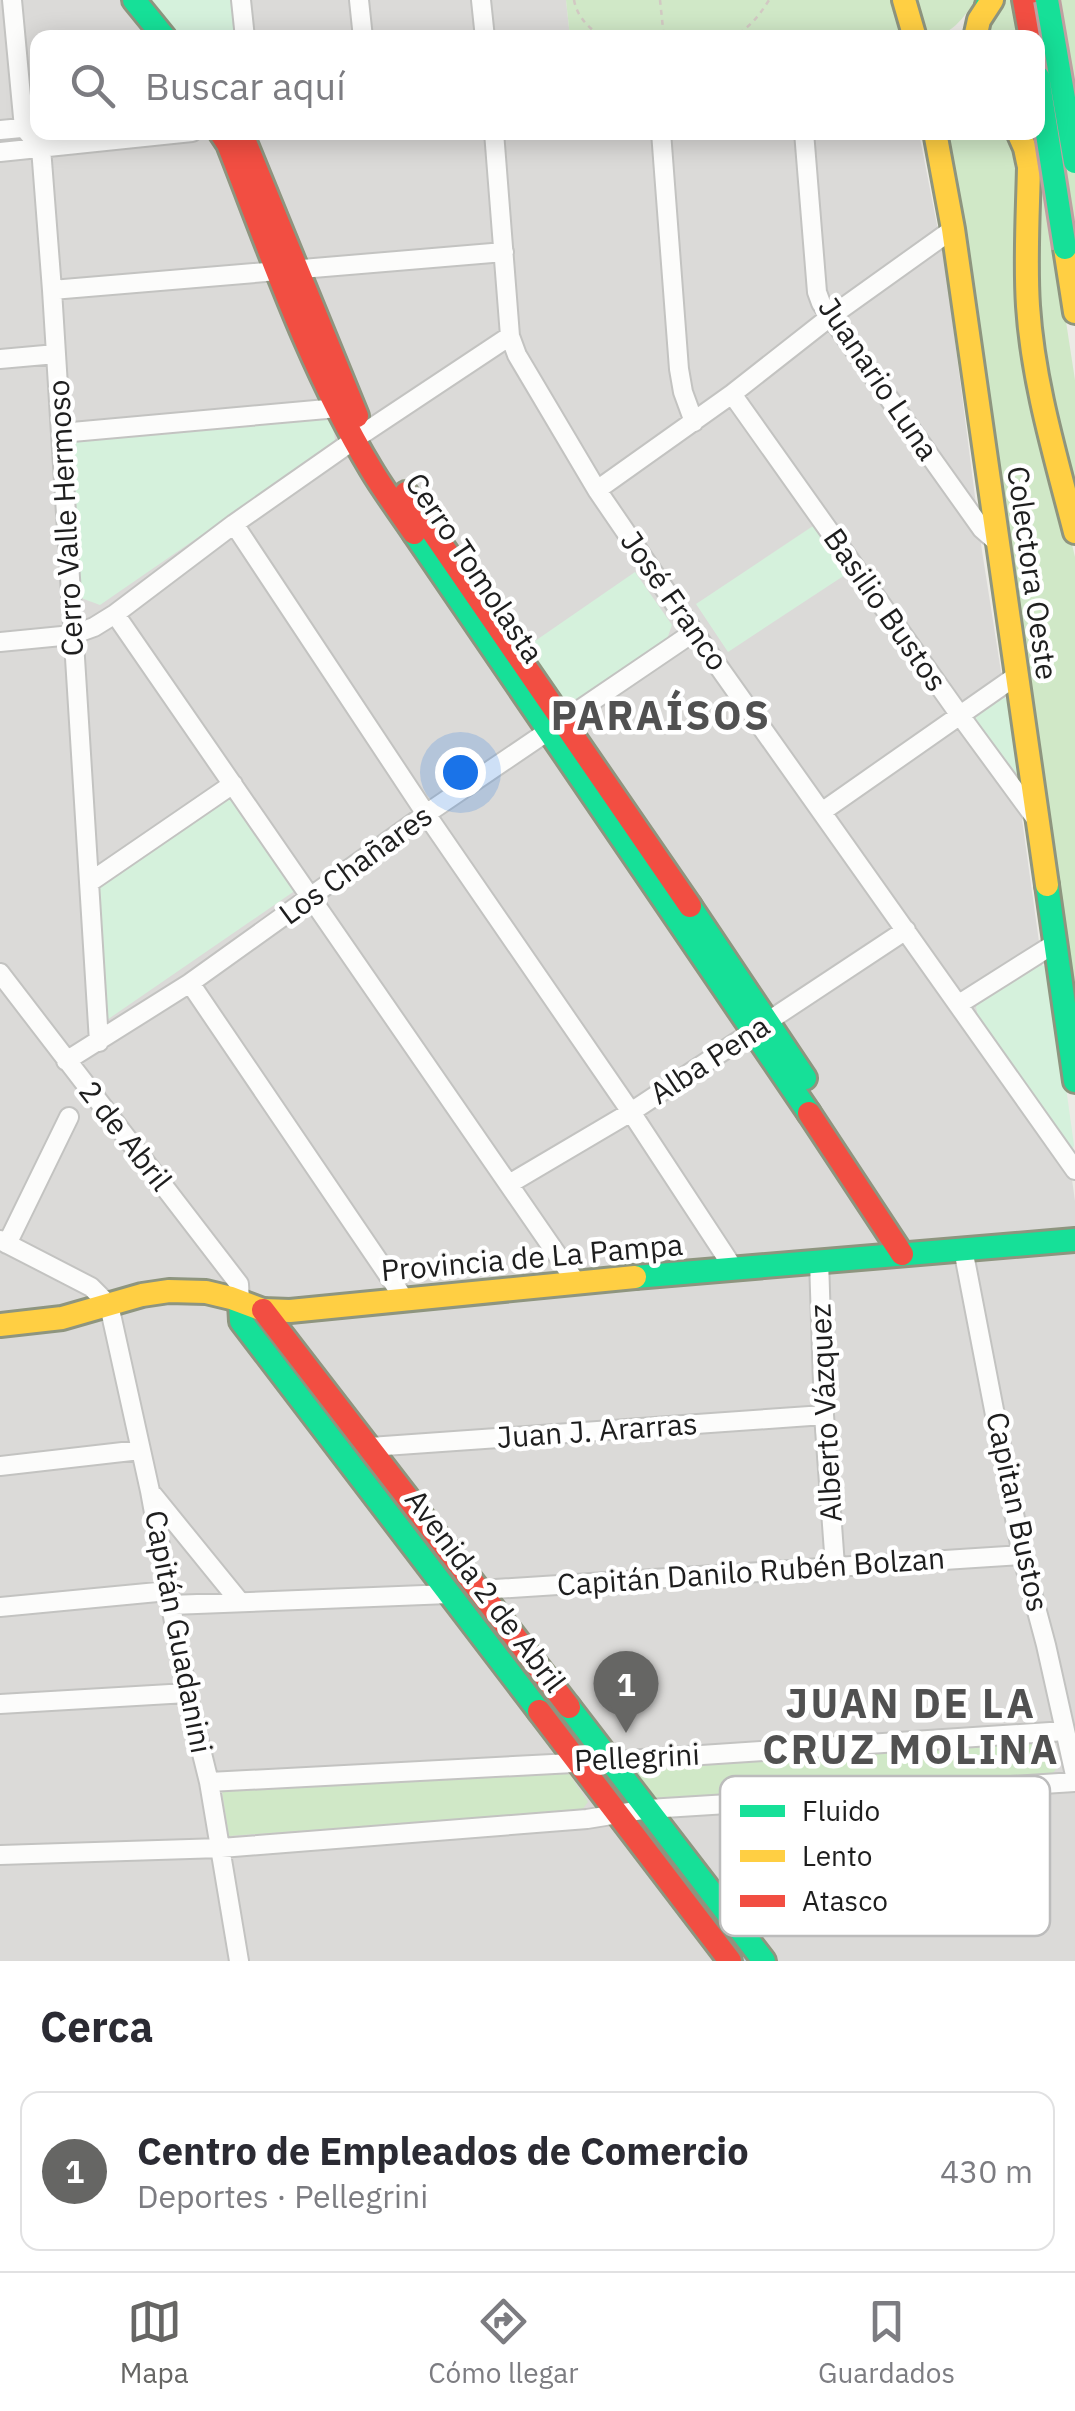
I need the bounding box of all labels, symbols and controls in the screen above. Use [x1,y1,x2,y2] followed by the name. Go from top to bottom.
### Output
[30,30,1045,140] search box
[65,58,120,113] icon: search
[145,61,346,110] text: Buscar aquí
[810,289,948,467] street label: Juanario Luna
[38,379,91,657] street label: Cerro Valle Hermoso
[999,463,1068,682] street label: Colectora Oeste
[397,465,553,670] street label: Cerro Tomolasta
[816,520,957,698] street label: Basilio Bustos
[613,523,738,678] street label: José Franco
[551,689,771,741] district label: PARAÍSOS
[435,747,486,798] your location
[271,795,439,932] street label: Los Chañares
[642,1006,776,1112] street label: Alba Pena
[71,1072,181,1198] street label: 2 de Abril
[379,1224,684,1289] street label: Provincia de La Pampa
[799,1303,850,1523] street label: Alberto Vázquez
[495,1403,699,1456] street label: Juan J. Ararras
[978,1408,1059,1615] street label: Capitan Bustos
[397,1481,575,1699] street label: Avenida 2 de Abril
[137,1507,222,1756] street label: Capitán Guadanini
[556,1537,946,1604] street label: Capitán Danilo Rubén Bolzan
[594,1650,658,1733] pin: 1
[762,1677,1060,1775] district label: JUAN DE LA CRUZ MOLINA
[573,1734,701,1779] street label: Pellegrini
[720,1776,1050,1936] legend
[802,1792,880,1829] text: Fluido
[802,1837,872,1874] text: Lento
[802,1882,888,1919] text: Atasco
[40,1999,153,2054] text: Cerca
[137,2126,749,2175] text: Centro de Empleados de Comercio
[65,2150,84,2192] text: 1
[940,2150,1033,2192] text: 430 m
[137,2175,428,2217] text: Deportes · Pellegrini
[120,2294,189,2391] tab: Mapa
[428,2294,578,2391] tab: Cómo llegar
[818,2294,955,2391] tab: Guardados

